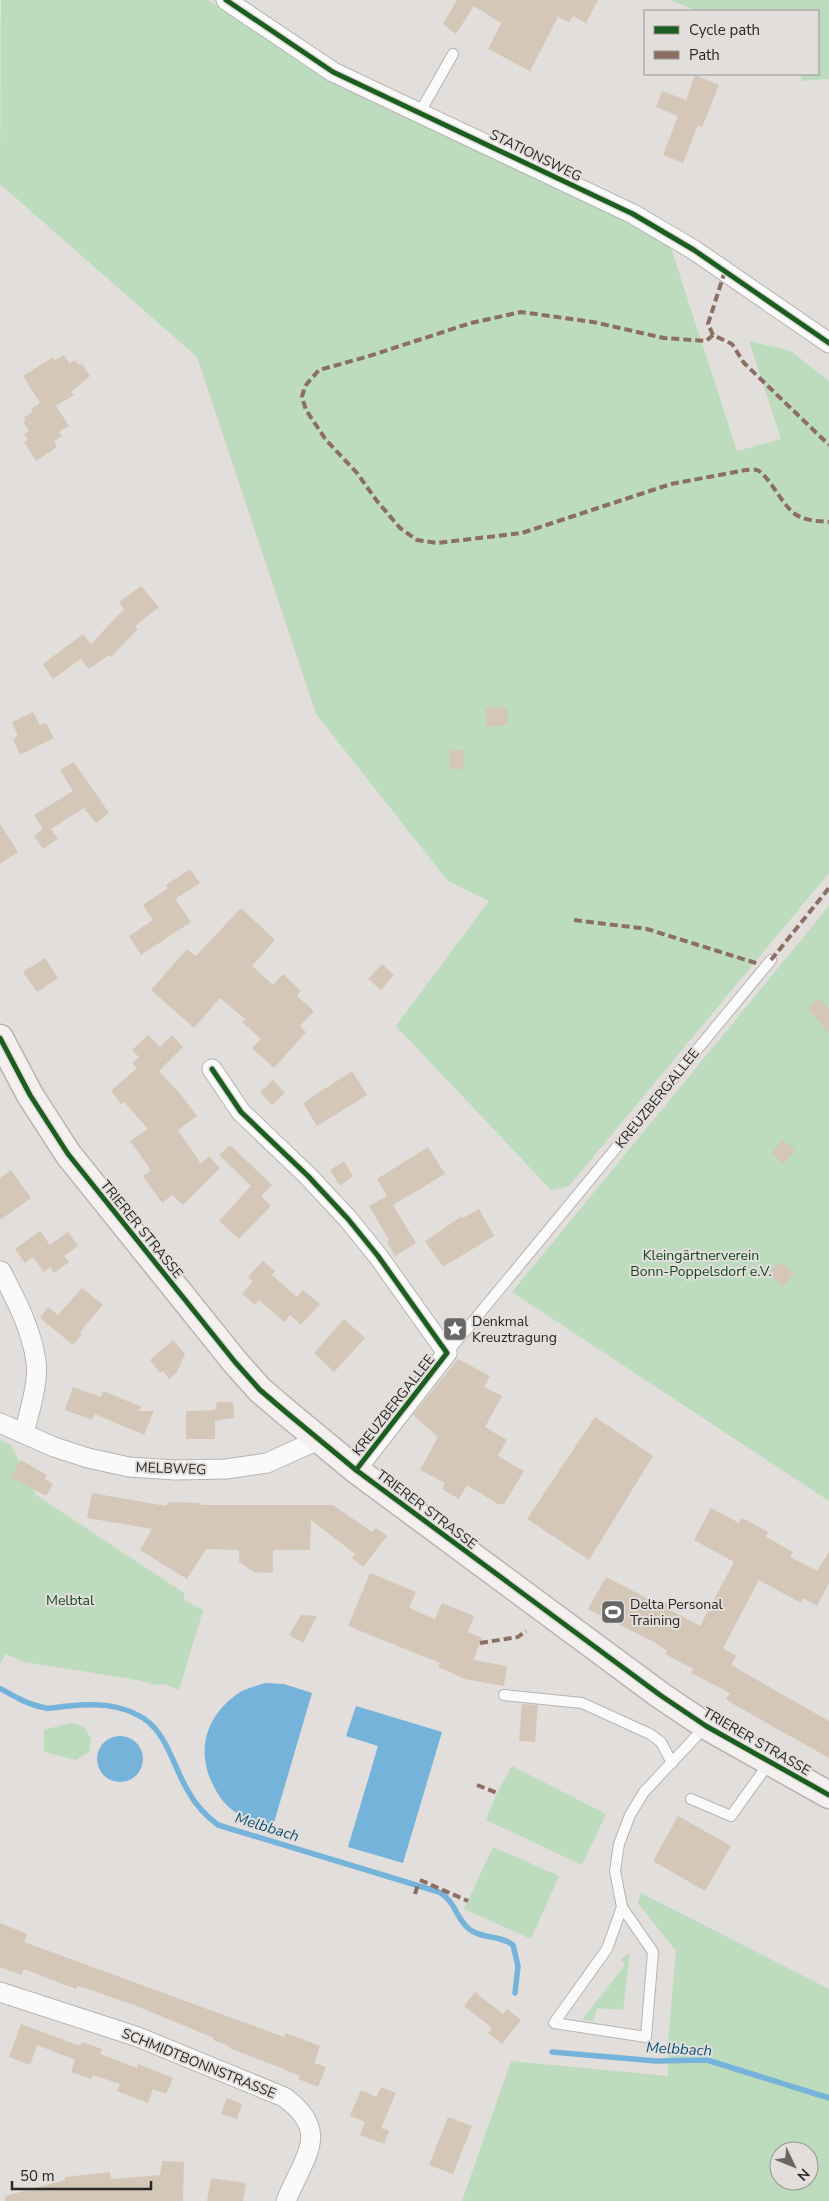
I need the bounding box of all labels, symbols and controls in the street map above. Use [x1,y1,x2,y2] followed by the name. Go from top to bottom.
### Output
[644,10,819,75] legend
[689,20,760,40] text: Cycle path
[689,45,720,65] text: Path
[487,125,585,186] street label: STATIONSWEG
[611,1044,704,1152] street label: KREUZBERGALLEE
[96,1176,187,1283] street label: TRIERER STRASSE
[630,1246,772,1281] park label: Kleingärtnerverein Bonn-Poppelsdorf e.V.
[472,1312,557,1347] place label: Denkmal Kreuztragung
[442,1316,468,1342] place icon: Denkmal Kreuztragung
[348,1351,439,1460] street label: KREUZBERGALLEE
[135,1458,207,1479] street label: MELBWEG
[372,1465,481,1554] street label: TRIERER STRASSE
[46,1591,95,1610] park label: Melbtal
[630,1595,724,1630] place label: Delta Personal Training
[600,1599,626,1625] sports icon: Delta Personal Training
[699,1703,814,1780] street label: TRIERER STRASSE
[232,1808,302,1846] water label: Melbbach
[119,2024,279,2103] street label: SCHMIDTBONNSTRASSE
[645,2037,713,2061] water label: Melbbach
[769,2141,819,2191] north arrow
[12,2158,151,2190] scale bar
[793,2164,814,2185] text: N
[20,2166,55,2186] text: 50 m

